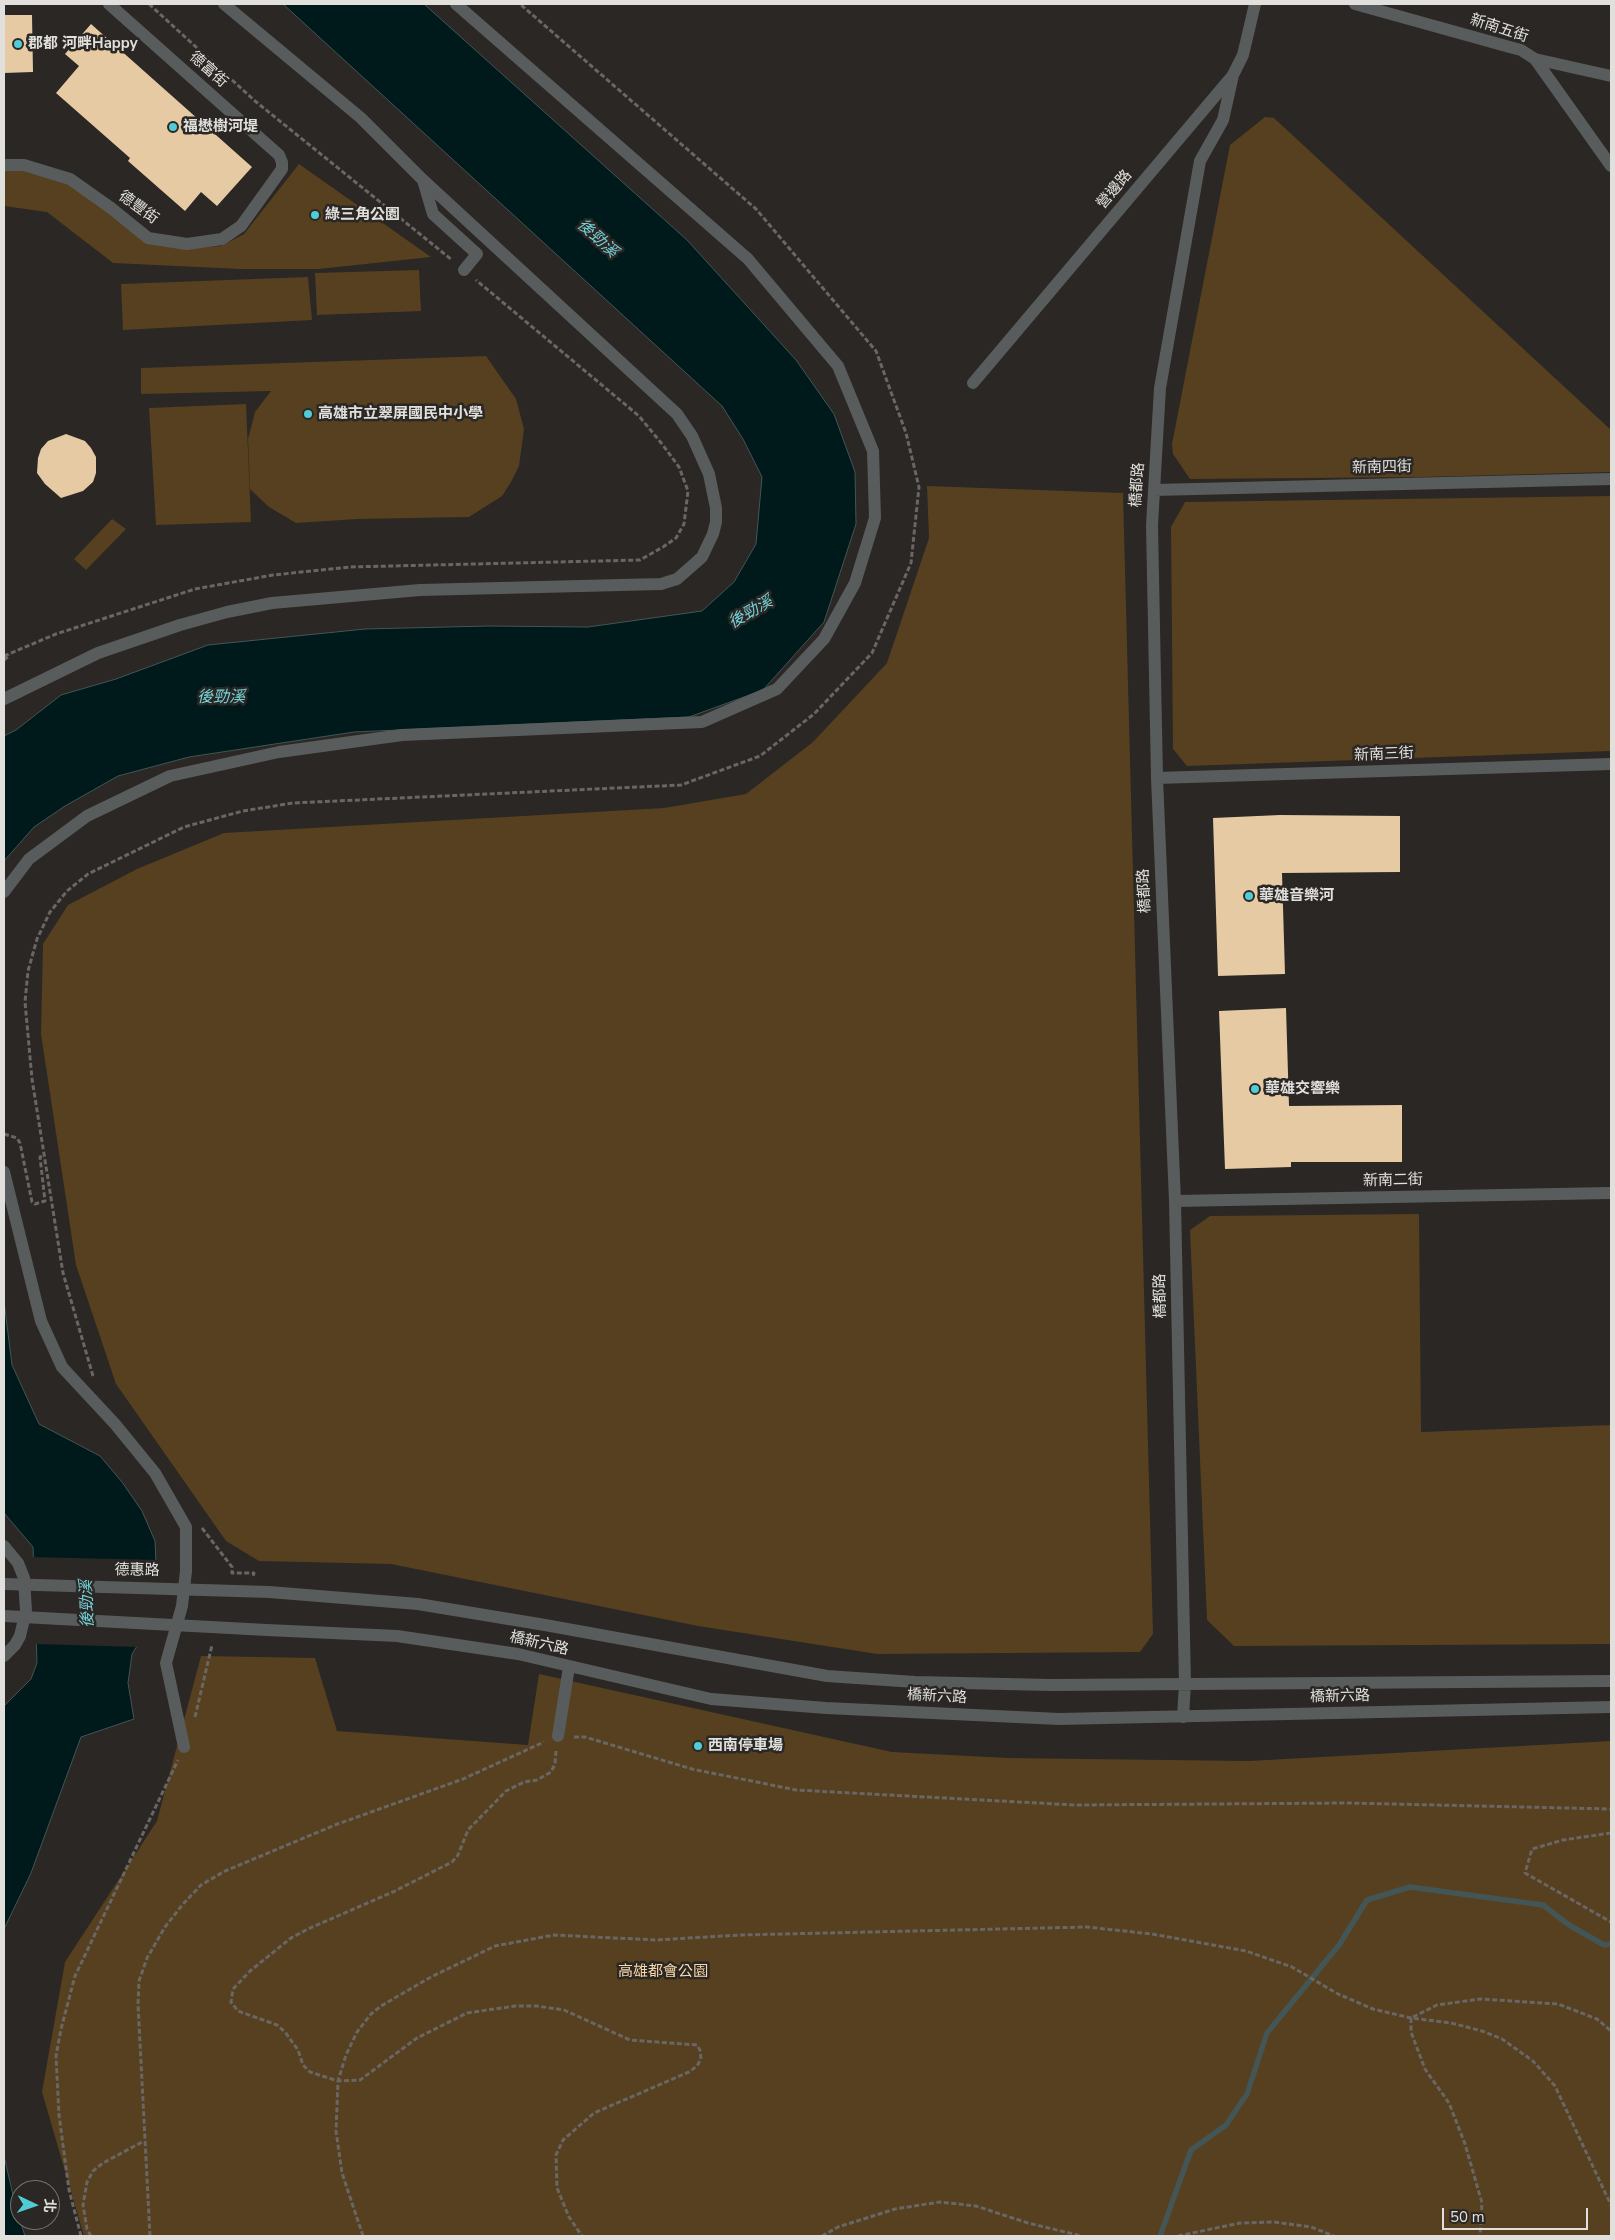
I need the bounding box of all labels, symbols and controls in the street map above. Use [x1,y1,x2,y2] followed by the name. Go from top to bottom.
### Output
[1468,11,1530,47] street label: 新南五街
[28,35,138,53] place label: 郡都 河畔Happy
[12,38,24,50] marker: 郡都 河畔Happy
[185,48,231,92] street label: 德富街
[183,118,258,136] place label: 福懋樹河堤
[167,121,179,133] marker: 福懋樹河堤
[1094,167,1136,213] street label: 營邊路
[115,187,161,229] street label: 德豐街
[325,206,400,224] place label: 綠三角公園
[309,209,321,221] marker: 綠三角公園
[573,216,621,262] water label: 後勁溪
[318,405,483,423] place label: 高雄市立翠屏國民中小學
[302,408,314,420] marker: 高雄市立翠屏國民中小學
[1352,458,1412,478] street label: 新南四街
[1127,462,1149,508] street label: 橋都路
[725,593,777,633] water label: 後勁溪
[197,688,245,708] water label: 後勁溪
[1354,745,1414,765] street label: 新南三街
[1135,868,1155,914] street label: 橋都路
[1259,887,1334,905] place label: 華雄音樂河
[1243,890,1255,902] marker: 華雄音樂河
[1265,1080,1340,1098] place label: 華雄交響樂
[1249,1083,1261,1095] marker: 華雄交響樂
[1363,1171,1423,1191] street label: 新南二街
[1152,1273,1170,1319] street label: 橋都路
[114,1562,160,1580] street label: 德惠路
[78,1580,98,1628] water label: 後勁溪
[508,1628,570,1660] street label: 橋新六路
[907,1686,967,1708] street label: 橋新六路
[1310,1687,1370,1707] street label: 橋新六路
[708,1737,783,1755] place label: 西南停車場
[692,1740,704,1752] marker: 西南停車場
[618,1963,708,1981] park label: 高雄都會公園
[10,2180,60,2230] north arrow
[40,2198,59,2213] text: 北
[1445,2198,1591,2230] scale bar
[1450,2207,1485,2227] text: 50 m

